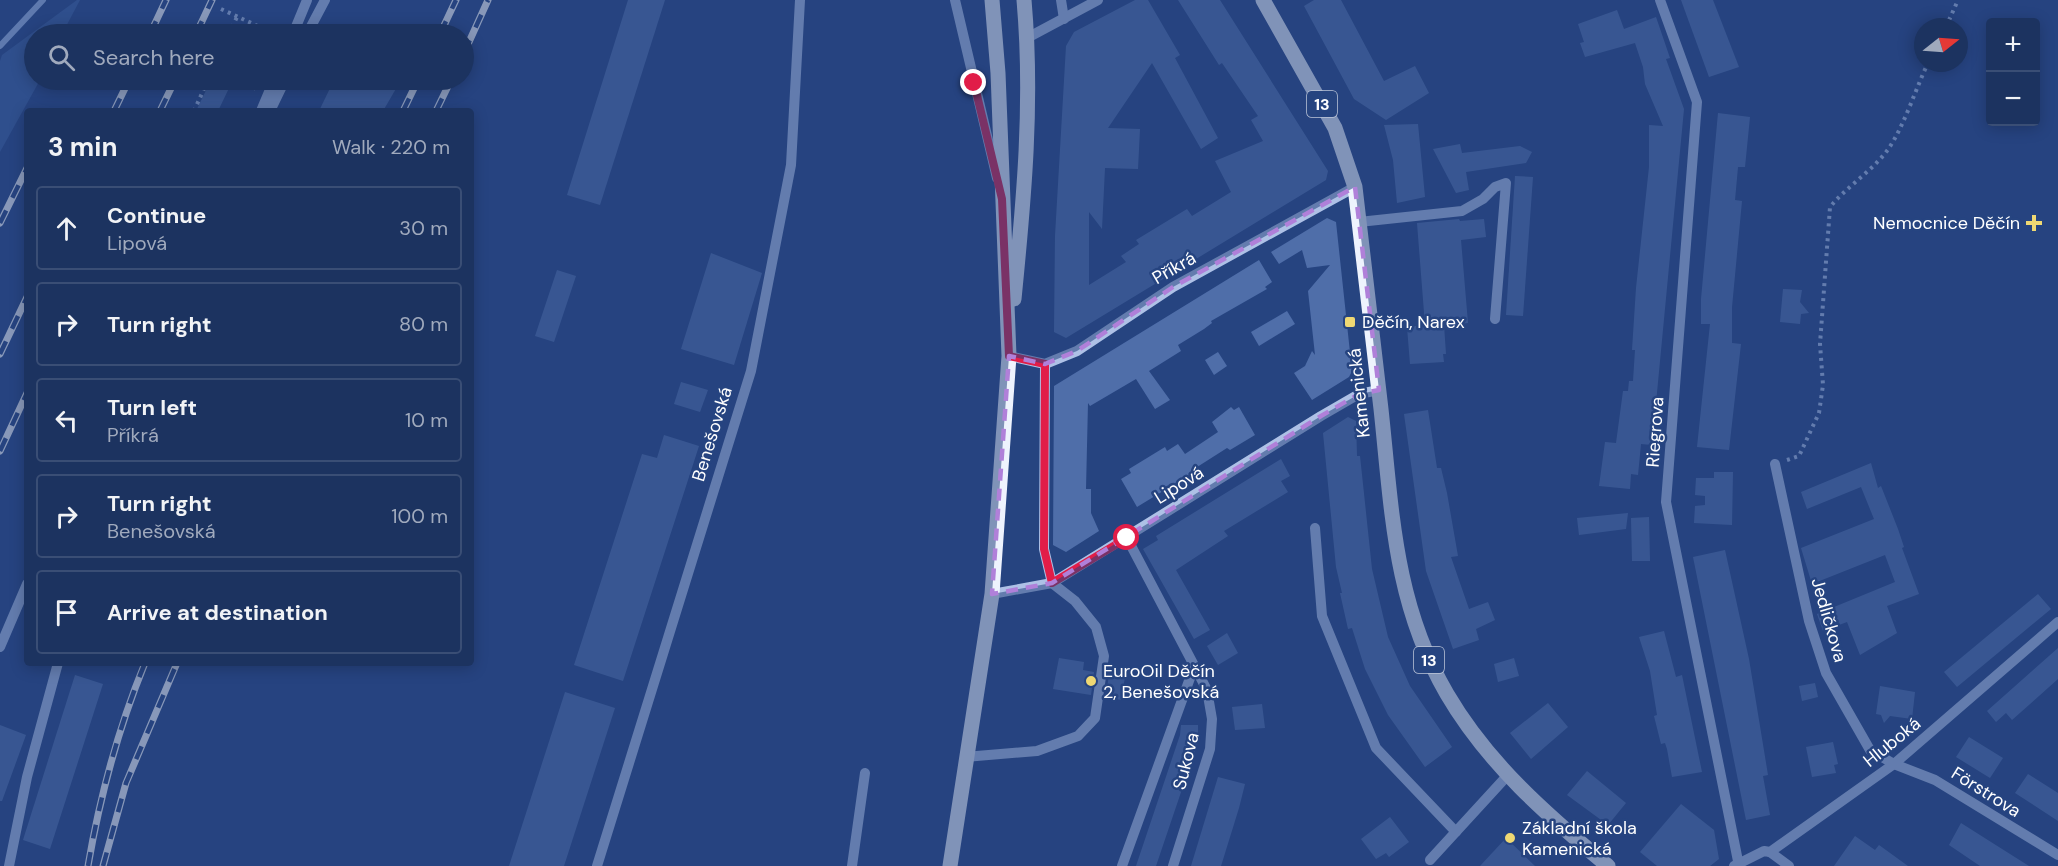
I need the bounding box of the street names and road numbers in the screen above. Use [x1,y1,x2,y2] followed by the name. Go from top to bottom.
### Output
[1307,91,1337,117] road number: 13
[1148,246,1200,290] street label: Příkrá
[1342,347,1376,439] street label: Kamenická
[686,384,738,484] street label: Benešovská
[1641,396,1669,468] street label: Riegrova
[1150,460,1208,510] street label: Lipová
[1806,575,1852,665] street label: Jedličkova
[1414,647,1444,673] road number: 13
[1858,711,1926,773] street label: Hluboká
[1167,730,1205,792] street label: Sukova
[1947,761,2025,823] street label: Förstrova

